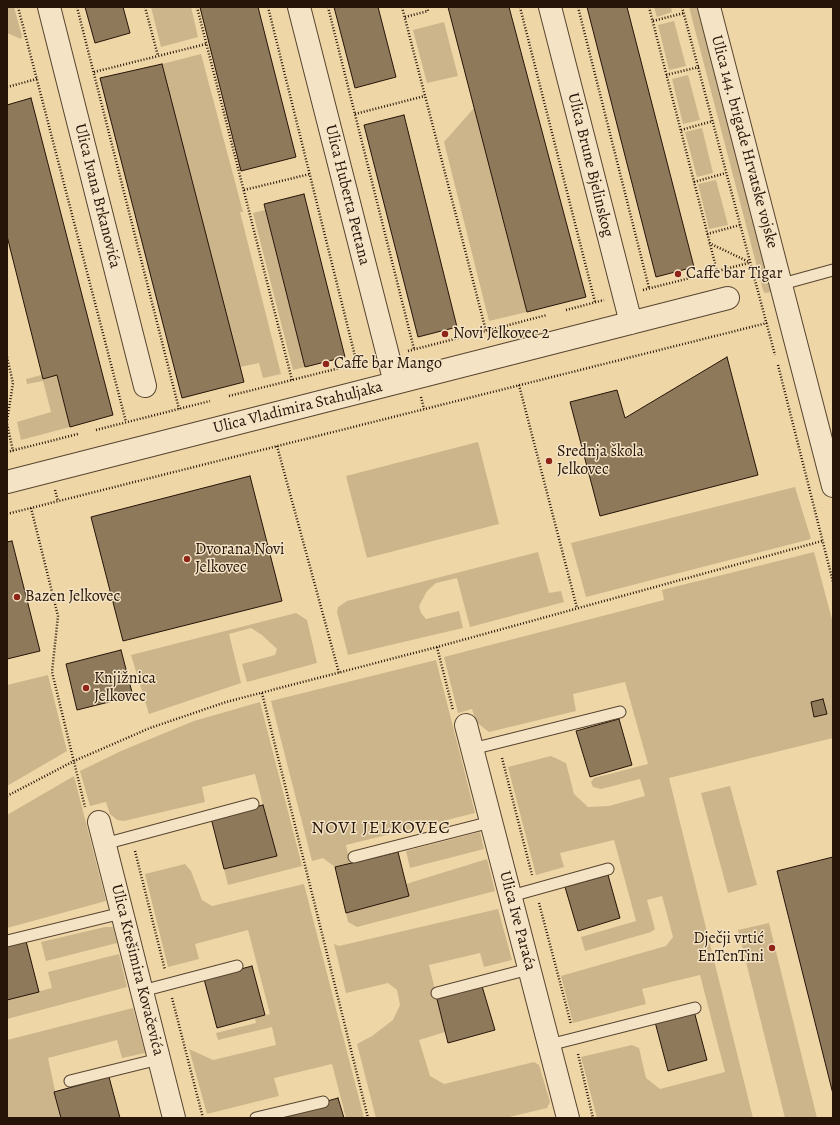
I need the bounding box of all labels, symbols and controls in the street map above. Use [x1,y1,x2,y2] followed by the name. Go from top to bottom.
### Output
[706,33,782,251] street label: Ulica 144. brigade Hrvatske vojske
[563,91,617,239] street label: Ulica Brune Bjelinskog
[70,122,124,270] street label: Ulica Ivana Brkanovića
[320,123,374,267] street label: Ulica Huberta Pettana
[686,264,783,284] place label: Caffe bar Tigar
[673,269,683,279] marker: Caffe bar Tigar
[453,324,549,344] place label: Novi Jelkovec 2
[440,329,450,339] marker: Novi Jelkovec 2
[334,354,442,374] place label: Caffe bar Mango
[321,359,331,369] marker: Caffe bar Mango
[211,378,385,438] street label: Ulica Vladimira Stahuljaka
[557,442,644,480] place label: Srednja škola Jelkovec
[544,456,554,466] marker: Srednja škola Jelkovec
[195,540,285,578] place label: Dvorana Novi Jelkovec
[182,554,192,564] marker: Dvorana Novi Jelkovec
[25,587,120,607] place label: Bazen Jelkovec
[12,592,22,602] marker: Bazen Jelkovec
[94,669,156,707] place label: Knjižnica Jelkovec
[81,683,91,693] marker: Knjižnica Jelkovec
[311,818,451,840] district label: NOVI JELKOVEC
[494,869,540,973] street label: Ulica Ive Paraća
[106,882,168,1058] street label: Ulica Krešimira Kovačevića
[693,929,764,967] place label: Dječji vrtić EnTenTini
[767,943,777,953] marker: Dječji vrtić EnTenTini

